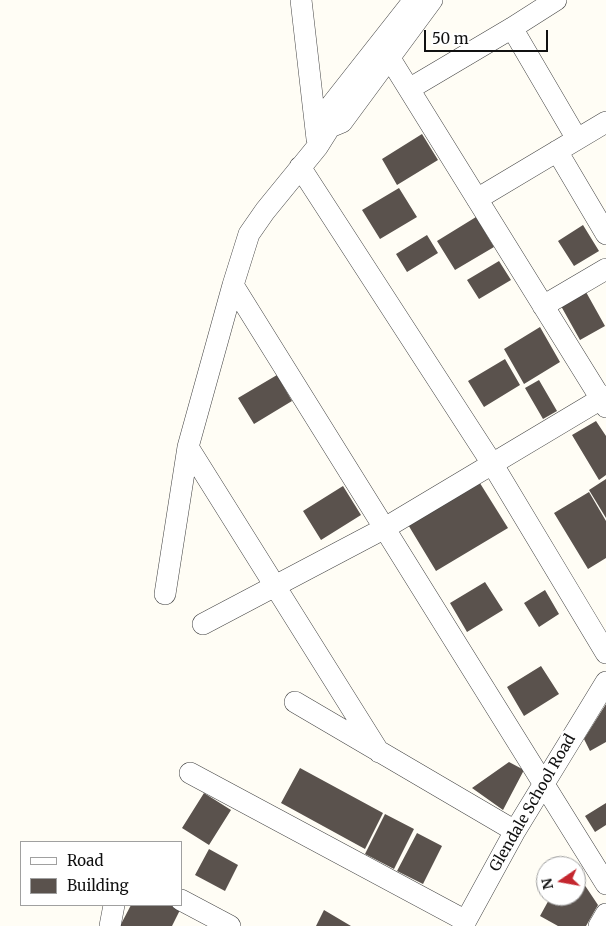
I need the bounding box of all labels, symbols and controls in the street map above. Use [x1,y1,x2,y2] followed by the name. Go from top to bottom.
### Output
[426,20,550,52] scale bar
[432,29,469,48] text: 50 m
[486,731,580,875] street label: Glendale School Road
[20,841,182,906] legend
[67,851,103,870] text: Road
[536,856,586,906] north arrow
[67,876,129,895] text: Building
[537,877,557,891] text: N

